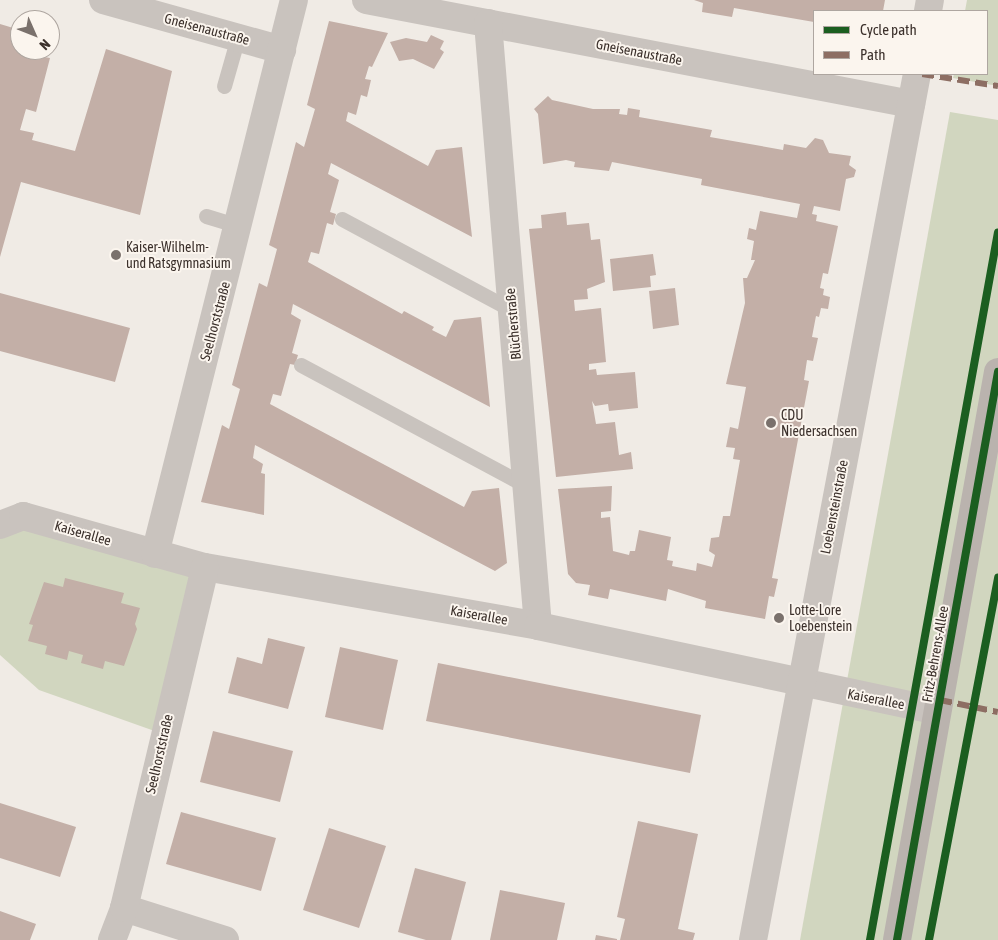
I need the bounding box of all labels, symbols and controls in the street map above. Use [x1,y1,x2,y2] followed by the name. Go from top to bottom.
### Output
[10,10,60,60] north arrow
[163,10,251,48] street label: Gneisenaustraße
[813,10,988,75] legend
[860,21,917,38] text: Cycle path
[594,35,684,69] street label: Gneisenaustraße
[36,36,54,53] text: N
[860,46,886,63] text: Path
[126,239,231,272] place label: Kaiser-Wilhelm- und Ratsgymnasium
[110,249,122,261] marker: Kaiser-Wilhelm- und Ratsgymnasium
[196,280,234,362] street label: Seelhorststraße
[502,287,524,361] street label: Blücherstraße
[781,407,857,440] place label: CDU Niedersachsen
[765,417,777,429] marker: CDU Niedersachsen
[817,458,851,556] street label: Loebensteinstraße
[53,517,113,549] street label: Kaiserallee
[449,602,509,628] street label: Kaiserallee
[789,602,852,634] place label: Lotte-Lore Loebenstein
[918,604,952,704] street label: Fritz-Behrens-Allee
[773,612,785,624] marker: Lotte-Lore Loebenstein
[846,685,906,713] street label: Kaiserallee
[142,713,176,795] street label: Seelhorststraße

